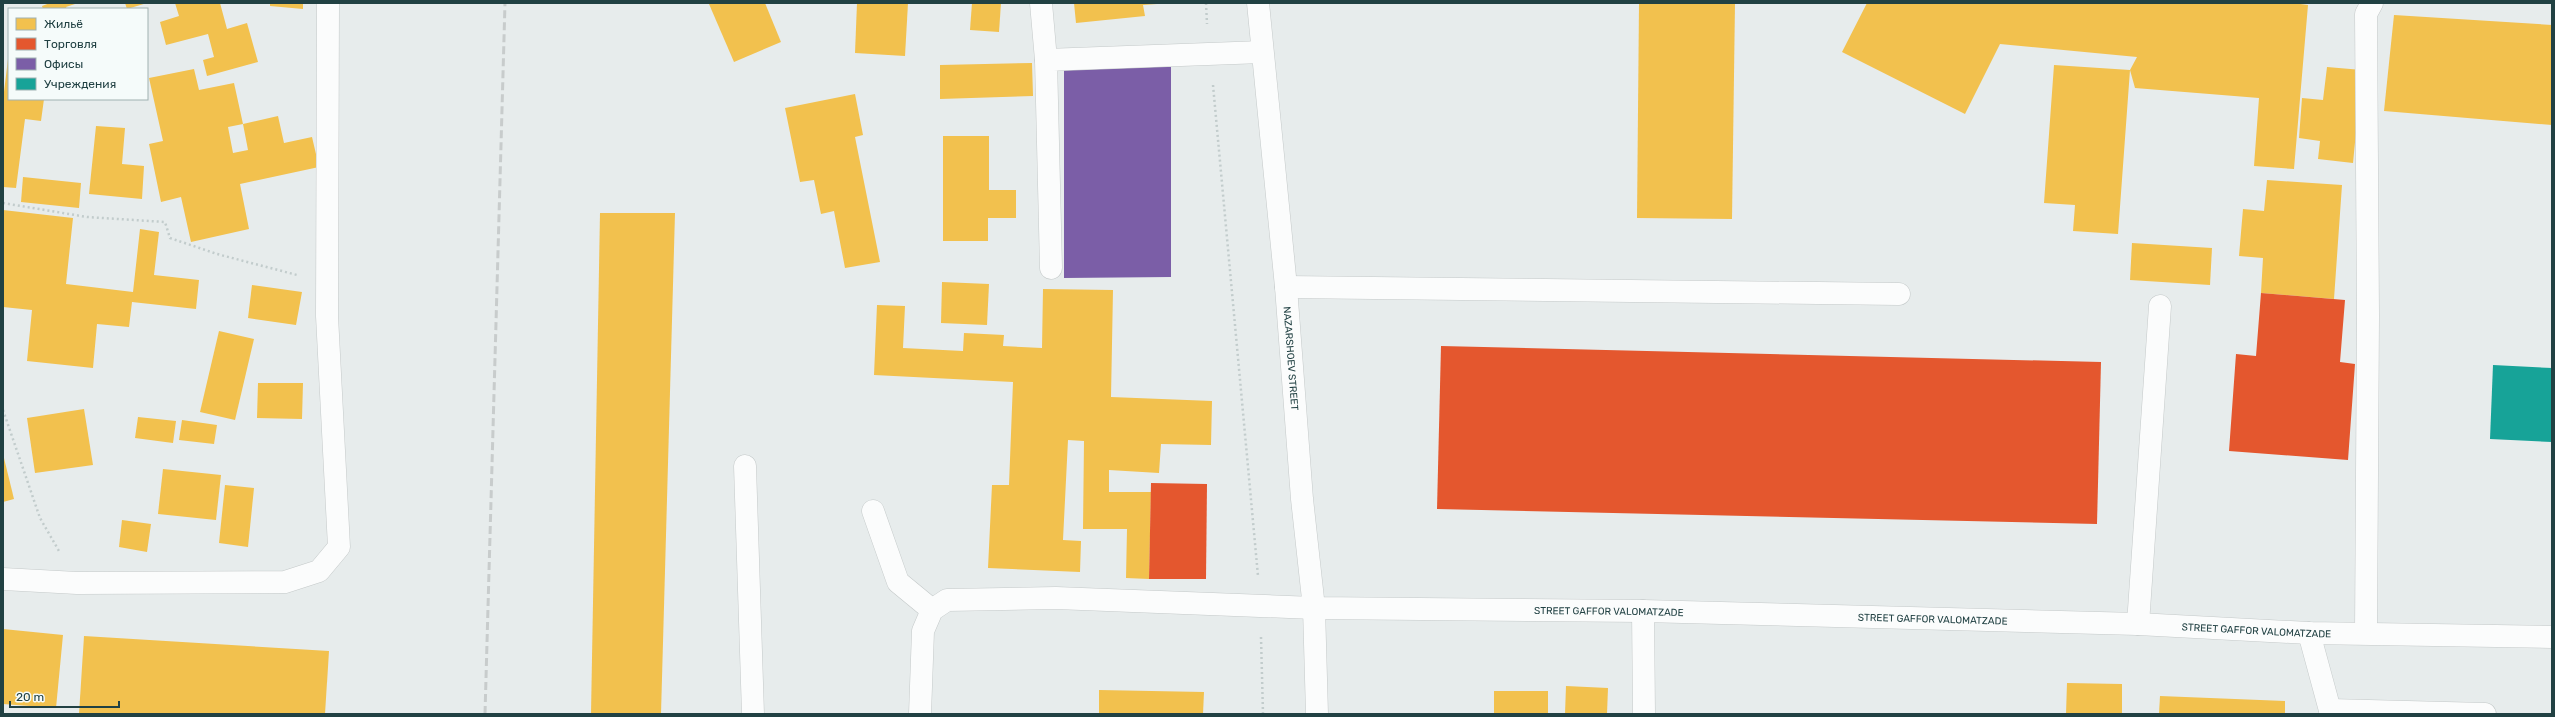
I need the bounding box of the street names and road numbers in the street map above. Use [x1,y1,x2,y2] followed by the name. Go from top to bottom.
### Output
[1280,306,1300,411] street label: NAZARSHOEV STREET
[1534,605,1684,619] street label: STREET GAFFOR VALOMATZADE
[1858,612,2008,628] street label: STREET GAFFOR VALOMATZADE
[2181,621,2331,640] street label: STREET GAFFOR VALOMATZADE

